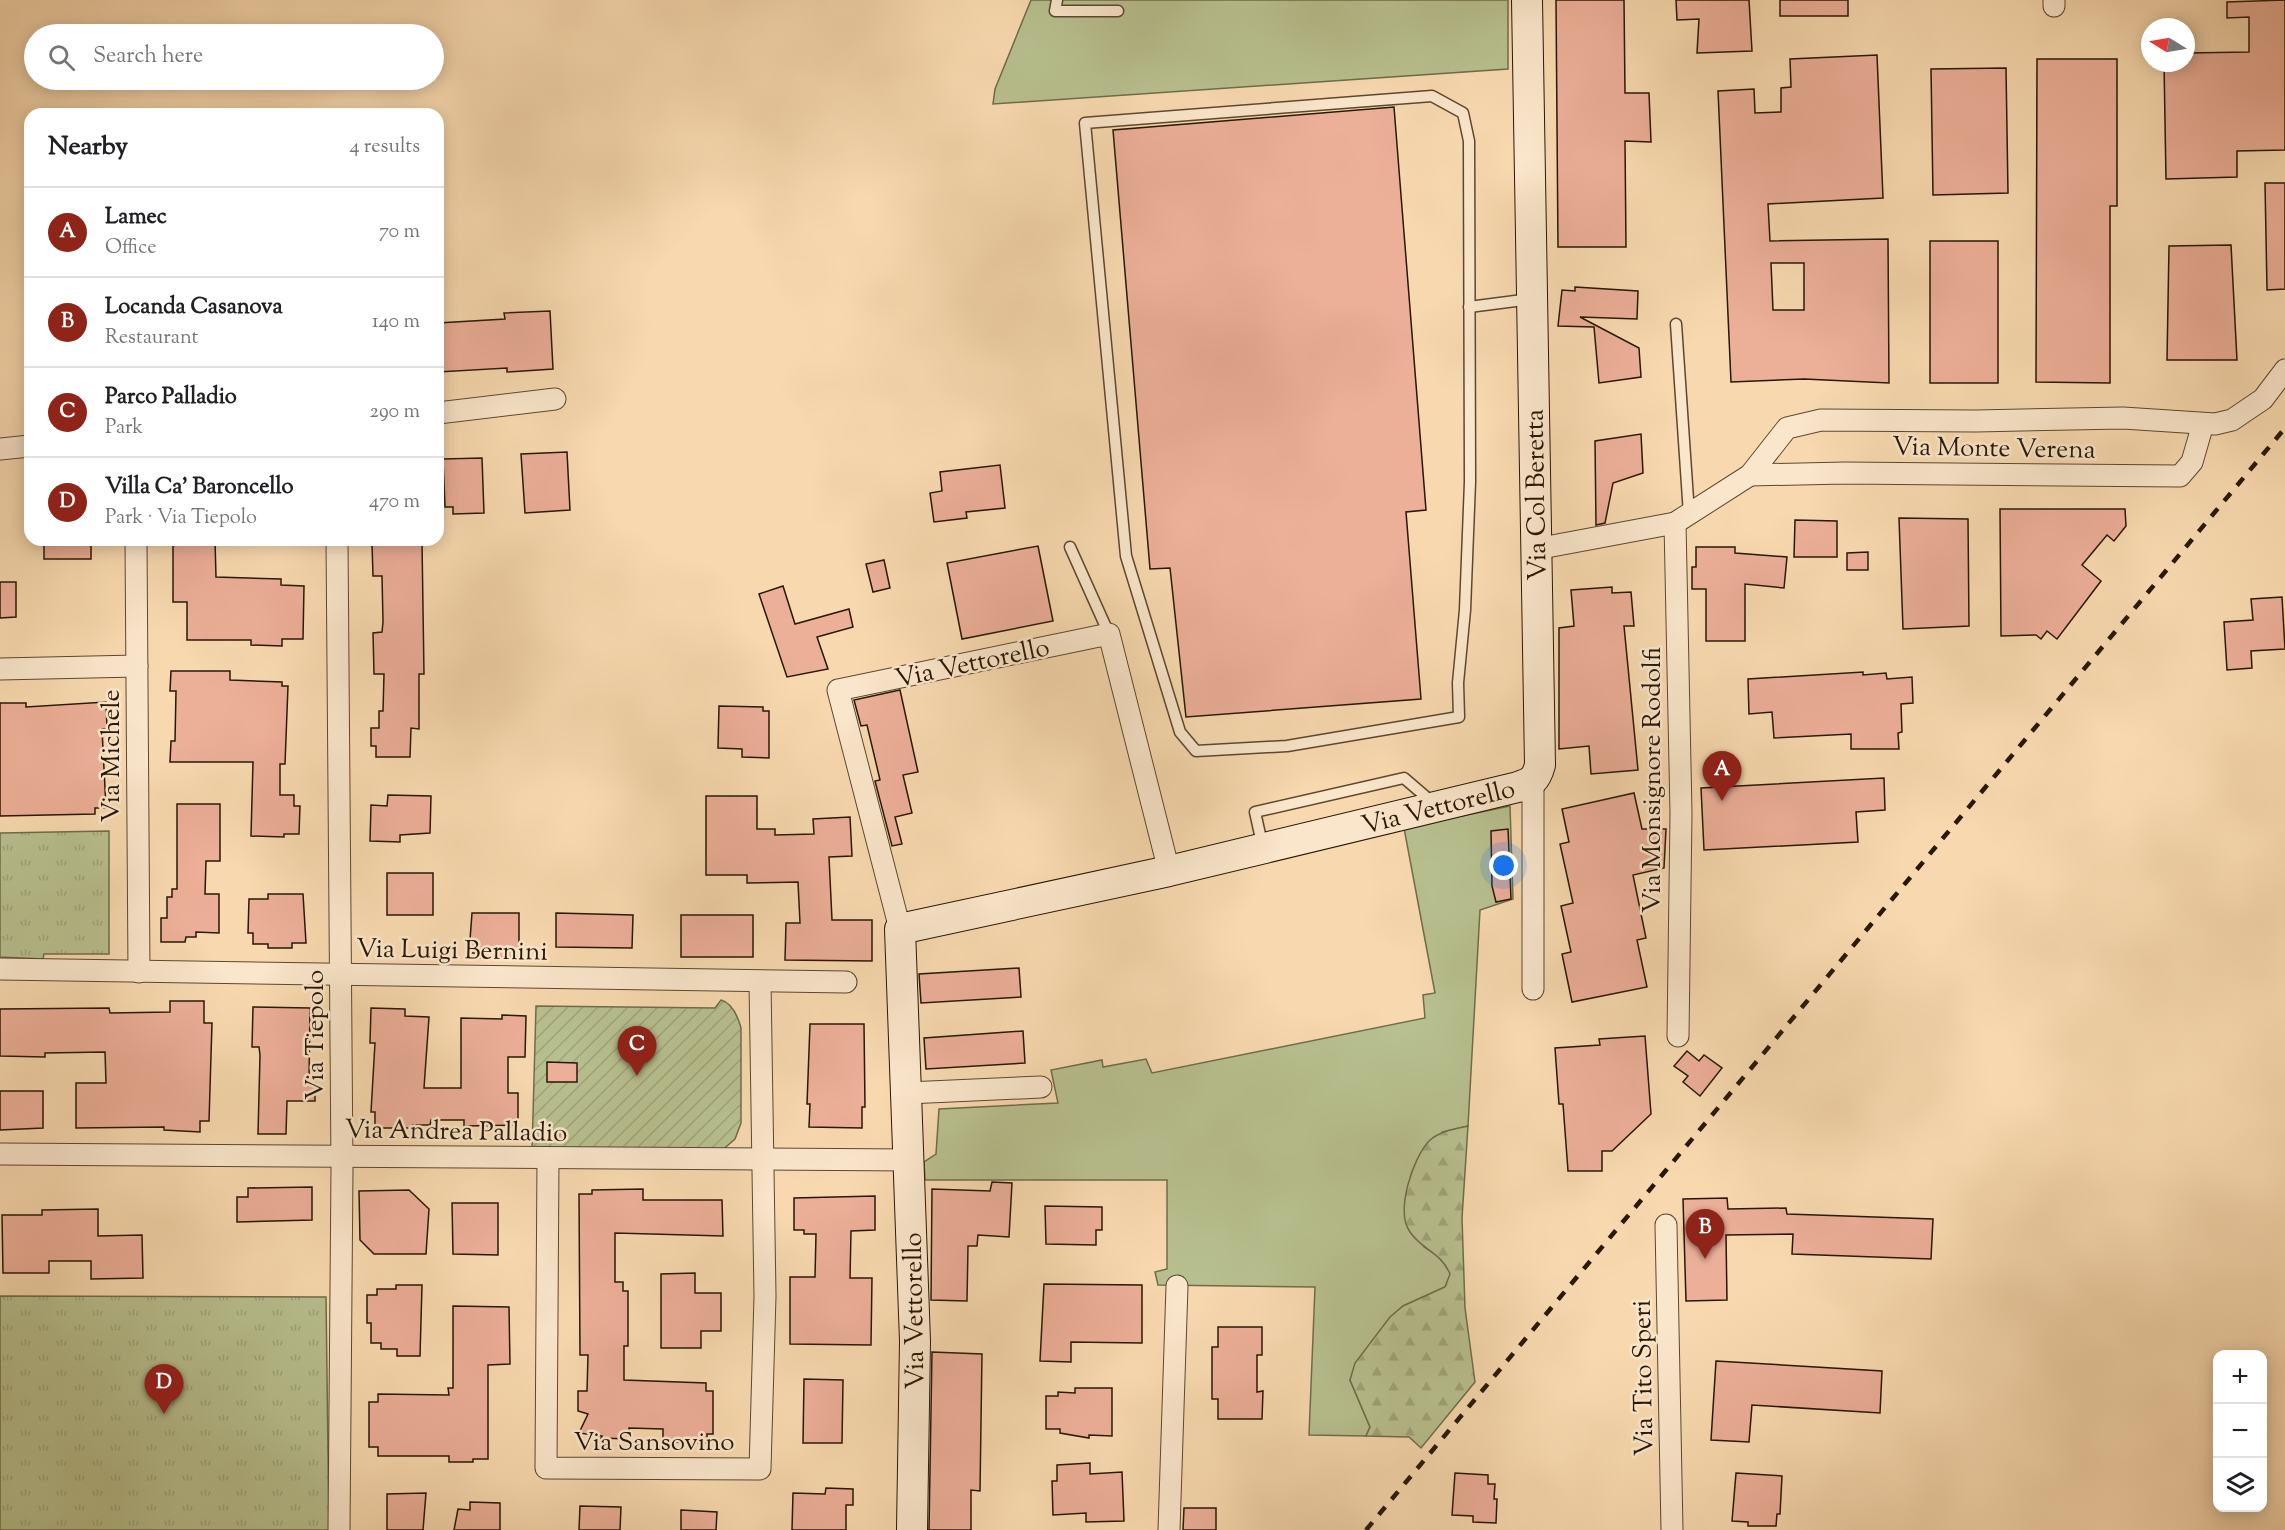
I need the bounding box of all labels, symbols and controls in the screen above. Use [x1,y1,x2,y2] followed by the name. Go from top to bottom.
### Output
[2141,18,2195,72] north arrow
[24,24,444,90] search box
[45,41,78,74] icon: search
[93,41,203,73] text: Search here
[48,129,128,166] text: Nearby
[349,133,420,162] text: 4 results
[105,202,167,234] text: Lamec
[59,218,76,247] text: A
[379,218,420,247] text: 70 m
[105,234,157,263] text: Office
[105,292,283,324] text: Locanda Casanova
[61,308,74,337] text: B
[372,308,420,337] text: 140 m
[105,324,198,353] text: Restaurant
[105,382,237,414] text: Parco Palladio
[59,398,76,427] text: C
[370,398,420,427] text: 290 m
[1518,409,1557,581] street label: Via Col Beretta
[105,414,143,443] text: Park
[1892,429,2096,470] street label: Via Monte Verena
[105,472,294,504] text: Villa Ca' Baroncello
[60,488,75,517] text: D
[369,488,420,517] text: 470 m
[105,504,257,533] text: Park · Via Tiepolo
[892,630,1053,699] street label: Via Vettorello
[1635,647,1672,913] street label: Via Monsignore Rodolfi
[94,689,131,823] street label: Via Michele
[1702,752,1742,801] pin: A
[1358,771,1519,845] street label: Via Vettorello
[1489,851,1518,880] your location
[356,931,548,972] street label: Via Luigi Bernini
[298,970,335,1100] street label: Via Tiepolo
[618,1026,656,1076] pin: C
[344,1112,568,1153] street label: Via Andrea Palladio
[1686,1210,1724,1259] pin: B
[896,1232,935,1390] street label: Via Vettorello
[1625,1299,1664,1456] street label: Via Tito Speri
[2213,1350,2267,1512] map controls
[2213,1350,2267,1404] button: +
[144,1364,184,1414] pin: D
[2213,1404,2267,1458] button: −
[573,1425,735,1462] street label: Via Sansovino
[2213,1458,2267,1512] button: layers

